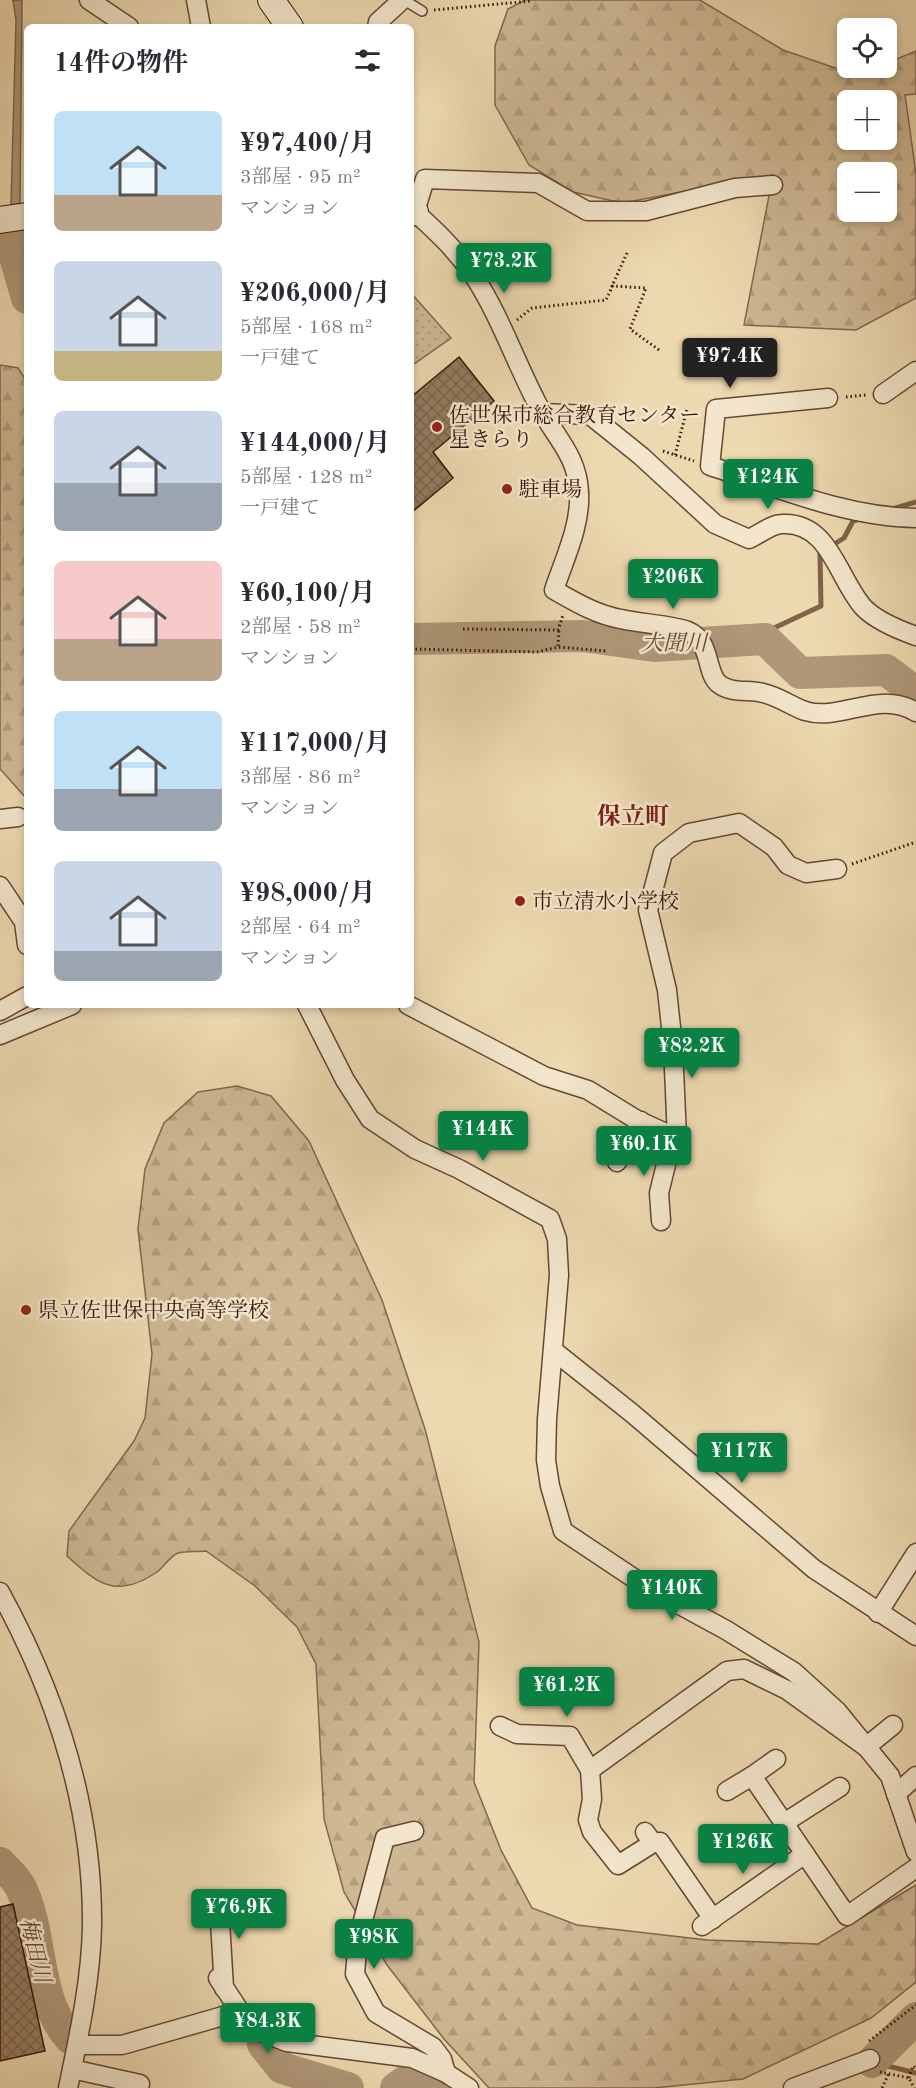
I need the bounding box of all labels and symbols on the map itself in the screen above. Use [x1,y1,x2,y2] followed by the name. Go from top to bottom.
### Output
[455,243,553,294] pin: ¥73.2K
[681,338,779,389] pin: ¥97.4K
[449,404,700,451] place label: 佐世保市総合教育センター 星きらり
[430,420,444,434] marker: 佐世保市総合教育センター 星きらり
[726,459,810,510] pin: ¥124K
[519,478,582,501] place label: 駐車場
[500,482,514,496] marker: 駐車場
[631,559,715,610] pin: ¥206K
[641,631,709,655] water label: 大聞川
[597,803,669,830] district label: 保立町
[532,890,679,913] place label: 市立清水小学校
[513,894,527,908] marker: 市立清水小学校
[643,1028,741,1079] pin: ¥82.2K
[441,1111,525,1162] pin: ¥144K
[595,1126,693,1177] pin: ¥60.1K
[38,1299,269,1322] place label: 県立佐世保中央高等学校
[19,1303,33,1317] marker: 県立佐世保中央高等学校
[700,1433,784,1484] pin: ¥117K
[630,1570,714,1621] pin: ¥140K
[518,1667,616,1718] pin: ¥61.2K
[701,1824,785,1875] pin: ¥126K
[190,1889,288,1940] pin: ¥76.9K
[15,1915,55,1987] water label: 梅田川
[338,1919,410,1970] pin: ¥98K
[219,2003,317,2054] pin: ¥84.3K

